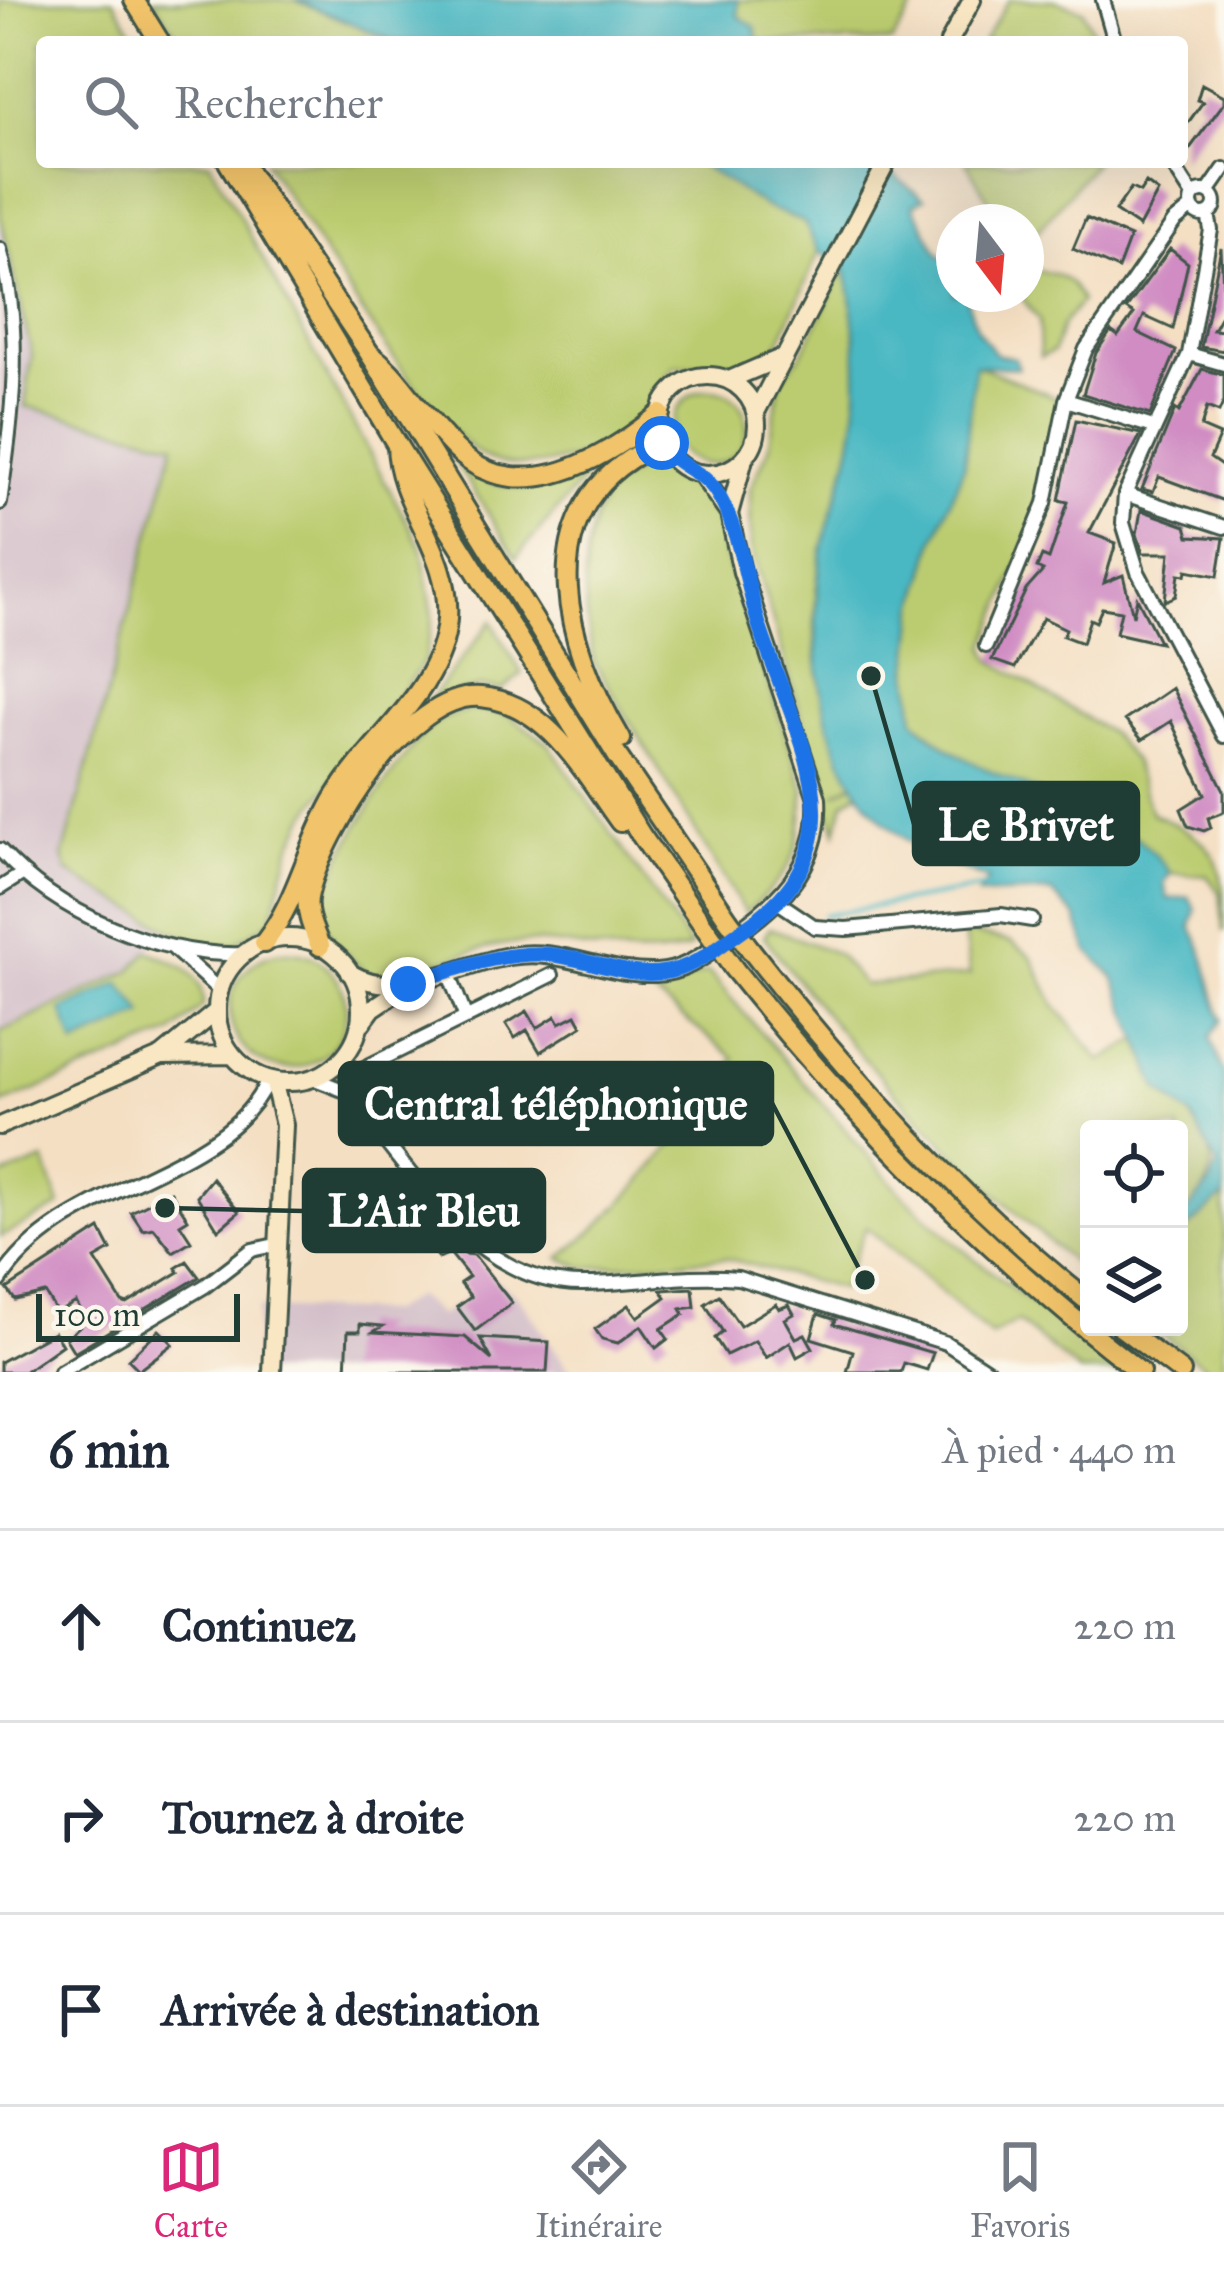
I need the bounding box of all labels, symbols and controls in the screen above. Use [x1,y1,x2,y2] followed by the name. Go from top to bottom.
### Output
[36,36,1188,168] search box
[78,69,144,135] icon: search
[174,75,383,130] text: Rechercher
[936,204,1044,312] north arrow
[635,416,689,470] route start
[914,783,1138,864] callout: Le Brivet
[938,797,1114,852] text: Le Brivet
[381,957,435,1011] route end
[340,1063,772,1144] callout: Central téléphonique
[364,1076,748,1131] text: Central téléphonique
[1080,1120,1188,1336] map controls
[1080,1120,1188,1228] button: locate
[304,1170,544,1251] callout: L'Air Bleu
[328,1183,520,1238] text: L'Air Bleu
[1080,1228,1188,1336] button: layers
[36,1288,240,1341] scale bar
[54,1295,140,1335] text: 100 m
[48,1419,170,1481] text: 6 min
[943,1426,1176,1474] text: À pied · 440 m
[48,1593,114,1659] icon: ahead
[162,1598,356,1653] text: Continuez
[1074,1602,1176,1650] text: 220 m
[48,1785,114,1851] icon: right
[162,1790,464,1845] text: Tournez à droite
[1074,1794,1176,1842] text: 220 m
[48,1977,114,2043] icon: arrive
[162,1982,540,2037] text: Arrivée à destination
[154,2134,228,2246] tab: Carte
[535,2134,663,2246] tab: Itinéraire
[970,2134,1070,2246] tab: Favoris

